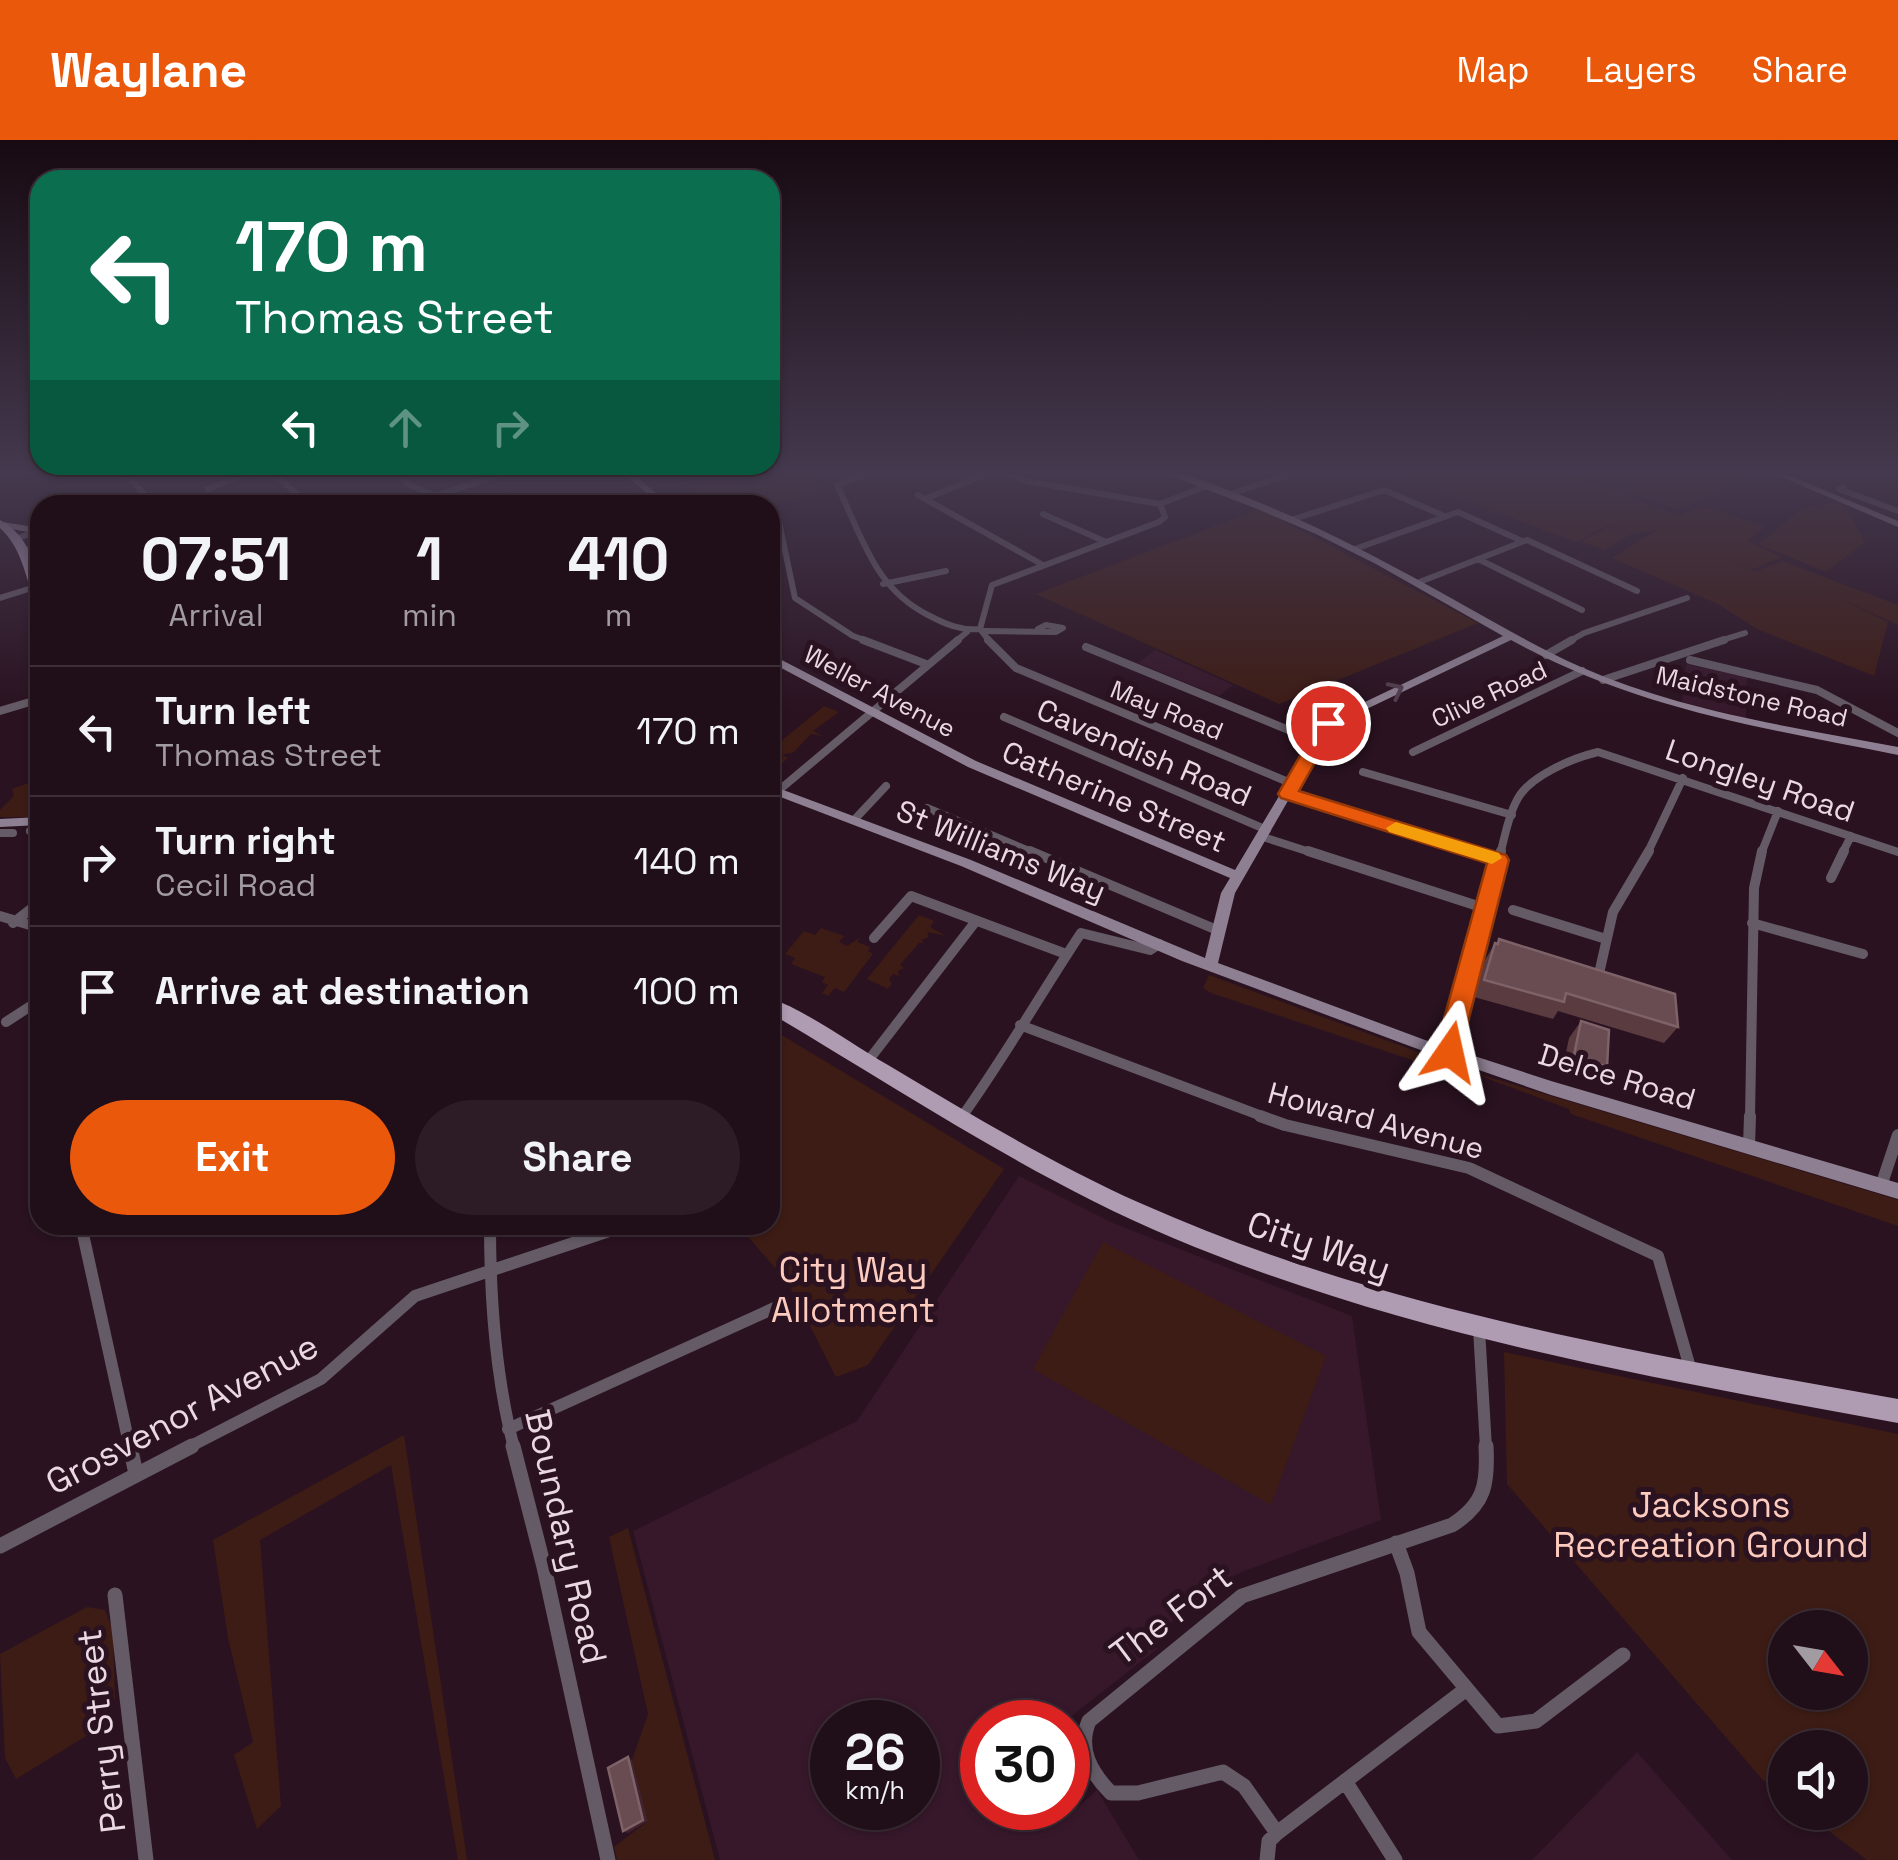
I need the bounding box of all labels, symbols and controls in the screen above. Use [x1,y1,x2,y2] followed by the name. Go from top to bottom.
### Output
[50,40,247,101] text: Waylane
[1456,48,1529,92] text: Map
[1584,48,1697,92] text: Layers
[1752,48,1848,92] text: Share
[235,202,428,291] text: 170 m
[70,210,200,340] icon: left
[235,289,554,346] text: Thomas Street
[273,400,328,455] icon: left
[378,400,433,455] icon: ahead
[483,400,538,455] icon: right
[141,521,291,598] text: 07:51
[416,521,443,598] text: 1
[568,521,669,598] text: 410
[168,595,264,635] text: Arrival
[402,595,457,635] text: min
[605,595,632,635] text: m
[799,638,961,744] street label: Weller Avenue
[1426,653,1552,735] street label: Clive Road
[1653,658,1851,734] street label: Maidstone Road
[1106,673,1228,747] street label: May Road
[1286,681,1371,766] pin
[1386,682,1404,702] one-way arrow
[155,687,311,735] text: Turn left
[1031,690,1258,815] street label: Cavendish Road
[1301,696,1356,751] icon: arrive
[70,704,125,759] icon: left
[636,707,740,755] text: 170 m
[1661,730,1860,831] street label: Longley Road
[996,732,1232,861] street label: Catherine Street
[155,735,382,775] text: Thomas Street
[891,791,1112,910] street label: St Williams Way
[155,817,336,865] text: Turn right
[70,834,125,889] icon: right
[634,837,740,885] text: 140 m
[155,865,316,905] text: Cecil Road
[70,964,125,1019] icon: arrive
[155,967,530,1015] text: Arrive at destination
[633,967,740,1015] text: 100 m
[1398,1000,1502,1104] position arrow
[1534,1034,1700,1119] street label: Delce Road
[1264,1073,1489,1168] street label: Howard Avenue
[70,1100,395,1215] button: Exit
[415,1100,740,1215] button: Share
[1242,1201,1396,1291] street label: City Way
[771,1248,935,1332] park label: City Way Allotment
[38,1324,326,1504] street label: Grosvenor Avenue
[515,1405,617,1669] street label: Boundary Road
[1553,1483,1869,1567] park label: Jacksons Recreation Ground
[1101,1555,1241,1675] street label: The Fort
[1768,1610,1868,1710] north arrow
[1768,1610,1868,1830] map controls
[67,1627,135,1835] street label: Perry Street
[960,1700,1090,1830] speed limit sign: 30
[845,1721,905,1785] text: 26
[1768,1730,1868,1830] button: sound
[845,1774,905,1806] text: km/h

